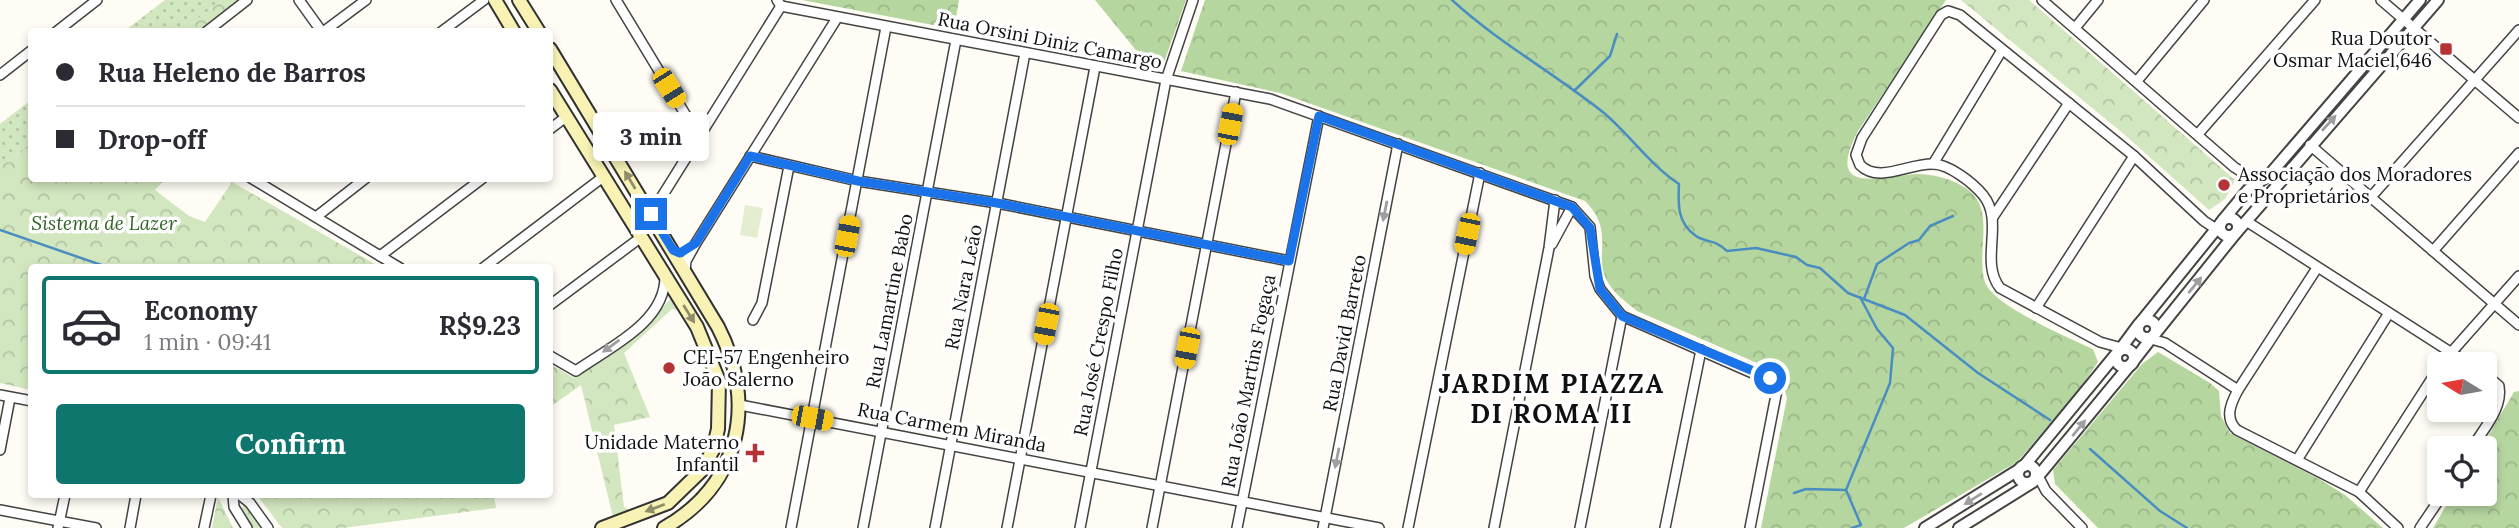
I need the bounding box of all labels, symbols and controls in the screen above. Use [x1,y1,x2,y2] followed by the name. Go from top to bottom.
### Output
[936,6,1164,74] street label: Rua Orsini Diniz Camargo
[2273,26,2433,72] place label: Rua Doutor Osmar Maciel,646
[2438,41,2454,57] marker: Rua Doutor Osmar Maciel,646
[98,56,366,89] text: Rua Heleno de Barros
[649,65,690,111] car
[1216,101,1245,147] car
[593,113,709,162] callout: 3 min
[2321,115,2337,132] one-way arrow
[620,122,682,151] text: 3 min
[98,123,206,156] text: Drop-off
[2237,162,2472,208] place label: Associação dos Moradores e Proprietários
[623,170,636,189] one-way arrow
[2216,177,2232,193] marker: Associação dos Moradores e Proprietários
[635,198,667,230] route end
[1380,200,1391,222] one-way arrow
[31,211,177,235] park label: Sistema de Lazer
[860,211,918,391] street label: Rua Lamartine Babo
[1453,211,1482,257] car
[833,213,862,259] car
[939,222,987,352] street label: Rua Nara Leão
[1068,246,1128,438] street label: Rua José Crespo Filho
[1317,252,1371,414] street label: Rua David Barreto
[1216,272,1281,490] street label: Rua João Martins Fogaça
[2187,276,2202,294] one-way arrow
[60,294,123,357] icon: car
[144,294,257,327] text: Economy
[1032,301,1061,347] car
[682,305,695,324] one-way arrow
[439,309,521,342] text: R$9.23
[1173,325,1202,371] car
[144,327,271,356] text: 1 min · 09:41
[602,338,620,352] one-way arrow
[682,345,849,391] place label: CEI-57 Engenheiro João Salerno
[2427,352,2497,422] north arrow
[2427,352,2497,506] map controls
[661,360,677,376] marker: CEI-57 Engenheiro João Salerno
[1754,362,1786,394] route start
[1439,367,1665,430] district label: JARDIM PIAZZA DI ROMA II
[855,397,1049,457] street label: Rua Carmem Miranda
[56,404,525,484] button: Confirm
[790,404,835,432] car
[2071,419,2086,436] one-way arrow
[584,430,739,476] place label: Unidade Materno Infantil
[2427,436,2497,506] button: locate
[745,443,765,463] marker: Unidade Materno Infantil
[1331,447,1342,469] one-way arrow
[1963,492,1982,505] one-way arrow
[644,503,665,514] one-way arrow

